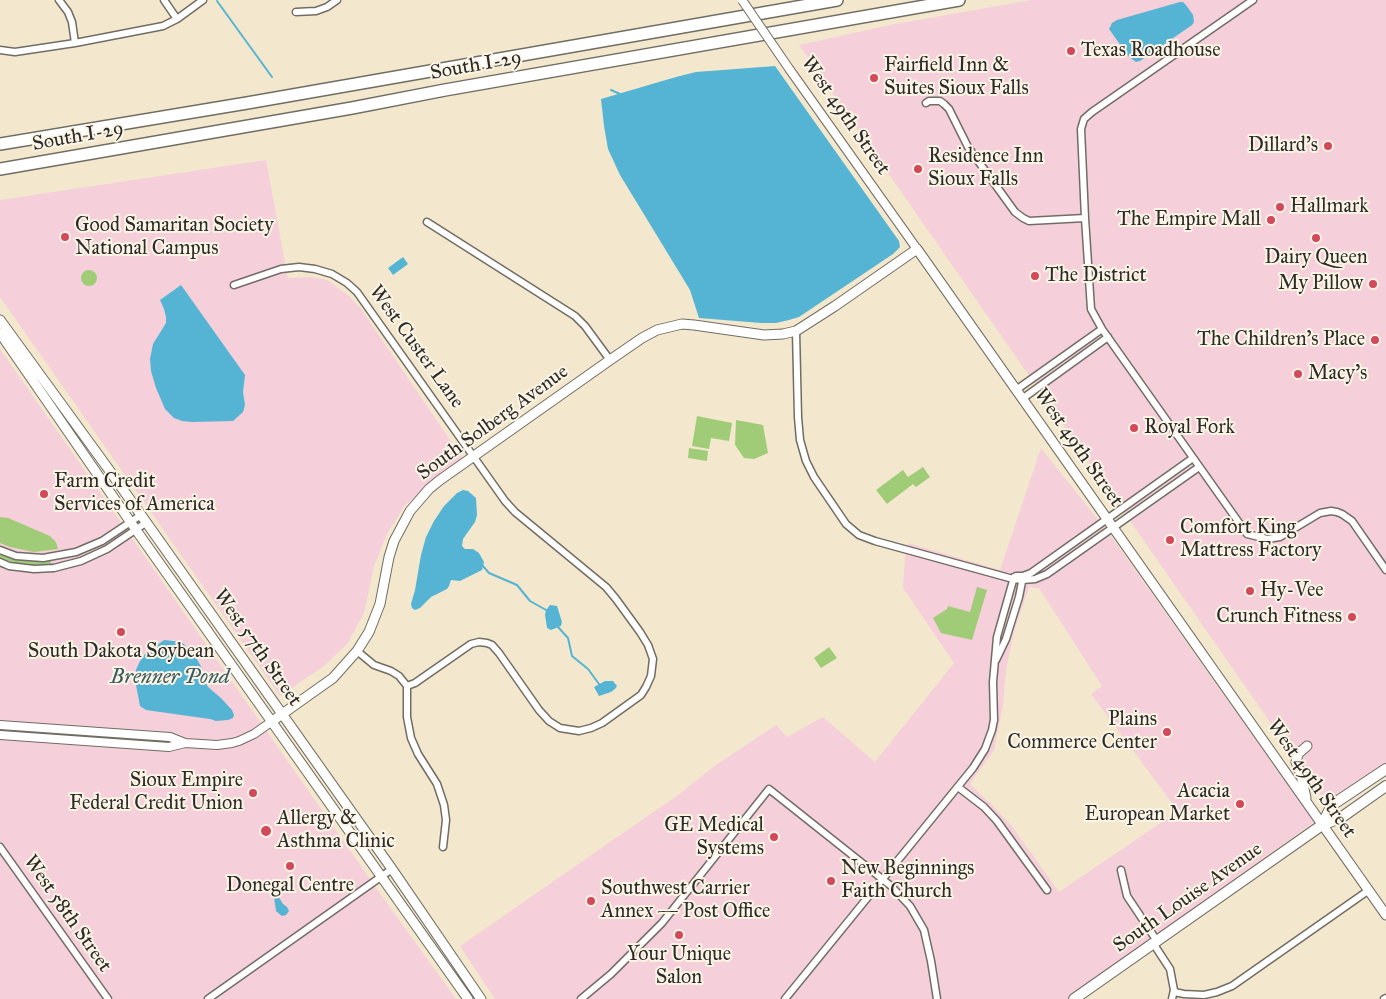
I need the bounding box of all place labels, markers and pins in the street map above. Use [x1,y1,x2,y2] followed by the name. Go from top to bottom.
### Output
[1081,39,1220,63] place label: Texas Roadhouse
[1065,45,1077,57] marker: Texas Roadhouse
[884,54,1029,101] place label: Fairfield Inn & Suites Sioux Falls
[868,72,880,84] marker: Fairfield Inn & Suites Sioux Falls
[1248,134,1318,158] place label: Dillard's
[1322,140,1334,152] marker: Dillard's
[928,145,1043,192] place label: Residence Inn Sioux Falls
[912,163,924,175] marker: Residence Inn Sioux Falls
[1290,195,1368,219] place label: Hallmark
[1274,201,1286,213] marker: Hallmark
[1117,208,1261,232] place label: The Empire Mall
[75,214,274,261] place label: Good Samaritan Society National Campus
[1265,214,1277,226] marker: The Empire Mall
[59,231,71,243] marker: Good Samaritan Society National Campus
[1310,232,1322,244] marker: Dairy Queen
[1264,246,1368,270] place label: Dairy Queen
[1045,264,1146,288] place label: The District
[1029,270,1041,282] marker: The District
[1278,272,1363,296] place label: My Pillow
[1367,278,1379,290] marker: My Pillow
[1197,328,1365,352] place label: The Children's Place
[1369,334,1381,346] marker: The Children's Place
[1308,362,1367,386] place label: Macy's
[1292,368,1304,380] marker: Macy's
[1144,416,1235,440] place label: Royal Fork
[1128,422,1140,434] marker: Royal Fork
[54,470,215,517] place label: Farm Credit Services of America
[38,488,50,500] marker: Farm Credit Services of America
[1180,516,1321,563] place label: Comfort King Mattress Factory
[1164,534,1176,546] marker: Comfort King Mattress Factory
[1260,579,1324,603] place label: Hy-Vee
[1244,585,1256,597] marker: Hy-Vee
[1216,605,1342,629] place label: Crunch Fitness
[1346,611,1358,623] marker: Crunch Fitness
[115,626,127,638] marker: South Dakota Soybean
[28,640,214,664] place label: South Dakota Soybean
[1007,708,1157,755] place label: Plains Commerce Center
[1161,726,1173,738] marker: Plains Commerce Center
[69,769,243,816] place label: Sioux Empire Federal Credit Union
[1085,780,1230,827] place label: Acacia European Market
[247,787,259,799] marker: Sioux Empire Federal Credit Union
[1234,798,1246,810] marker: Acacia European Market
[277,807,395,854] place label: Allergy & Asthma Clinic
[664,814,764,861] place label: GE Medical Systems
[259,824,273,838] marker: Allergy & Asthma Clinic
[768,831,780,843] marker: GE Medical Systems
[841,857,974,904] place label: New Beginnings Faith Church
[284,860,296,872] marker: Donegal Centre
[226,874,354,898] place label: Donegal Centre
[825,875,837,887] marker: New Beginnings Faith Church
[601,877,770,924] place label: Southwest Carrier Annex — Post Office
[585,895,597,907] marker: Southwest Carrier Annex — Post Office
[673,929,685,941] marker: Your Unique Salon
[627,943,731,990] place label: Your Unique Salon

